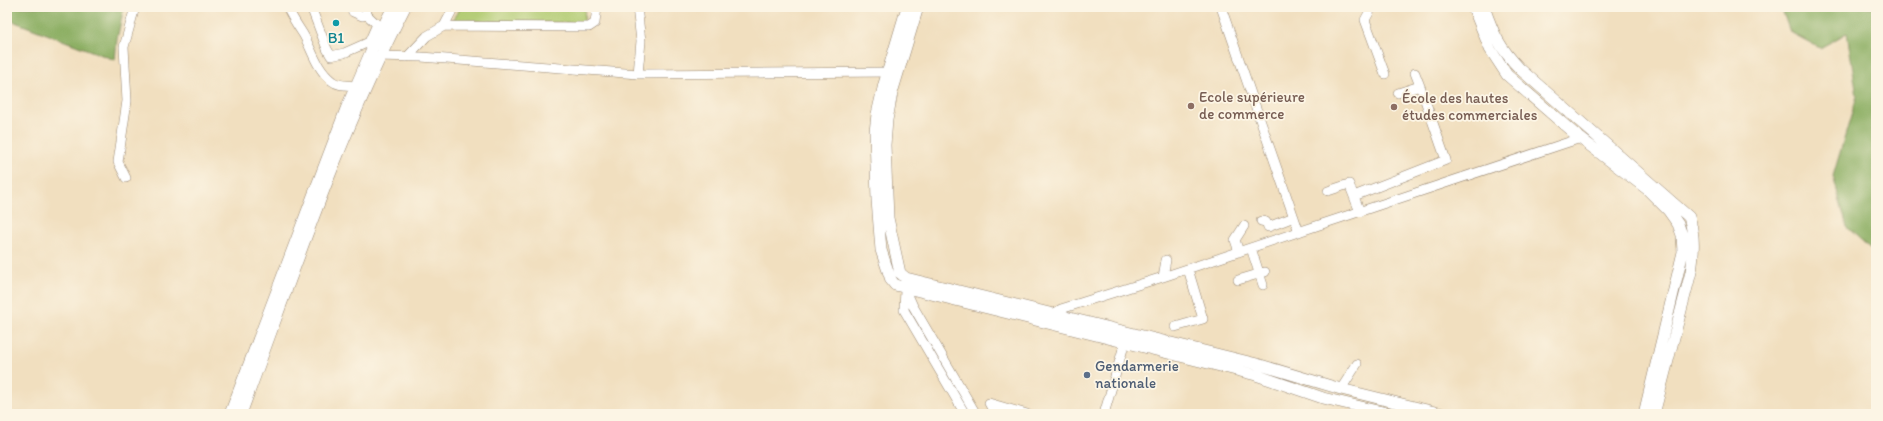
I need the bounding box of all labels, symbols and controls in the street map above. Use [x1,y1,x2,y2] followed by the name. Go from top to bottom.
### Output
[331,18,341,28] marker: B1
[328,29,344,47] place label: B1
[1199,88,1305,123] place label: Ecole supérieure de commerce
[1402,89,1538,124] place label: École des hautes études commerciales
[1186,101,1196,111] marker: Ecole supérieure de commerce
[1389,102,1399,112] marker: École des hautes études commerciales
[1095,357,1179,392] place label: Gendarmerie nationale
[1082,370,1092,380] marker: Gendarmerie nationale

